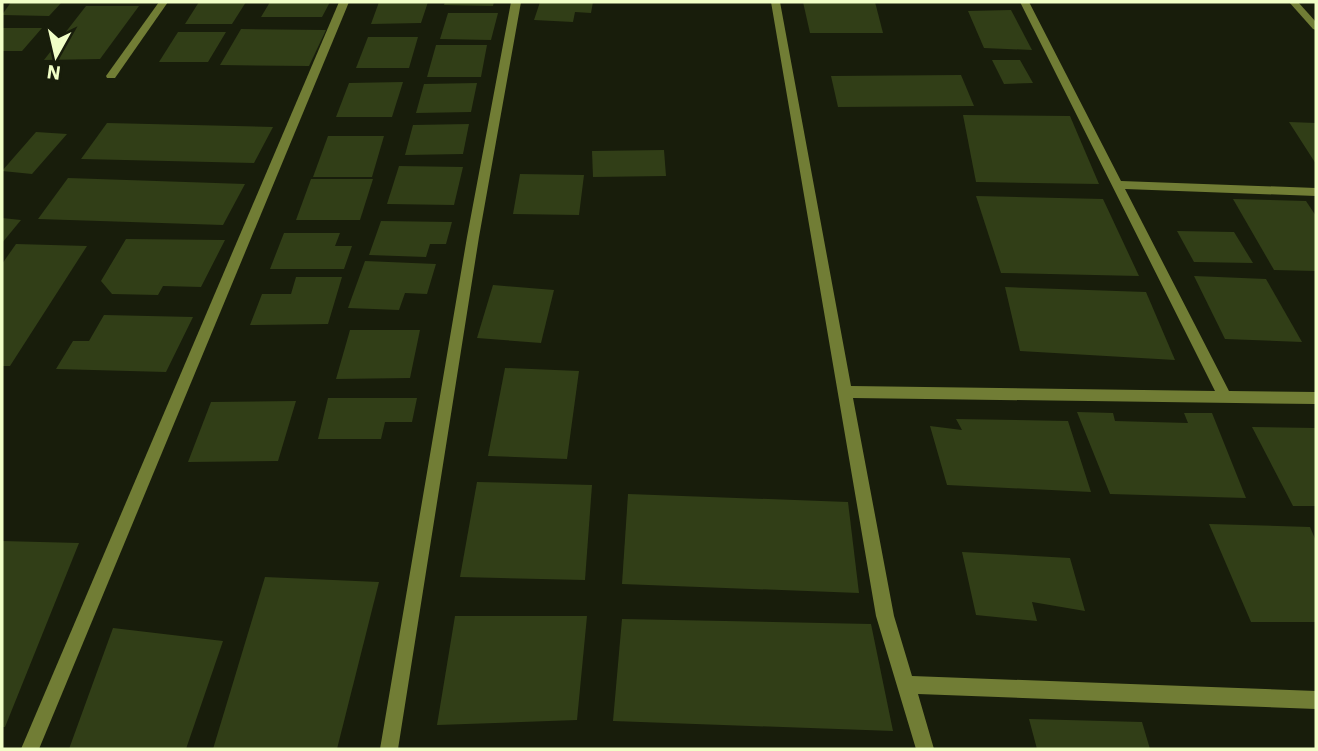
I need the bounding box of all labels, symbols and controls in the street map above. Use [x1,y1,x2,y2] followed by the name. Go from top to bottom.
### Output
[21,21,91,91] north arrow
[45,60,62,86] text: N

